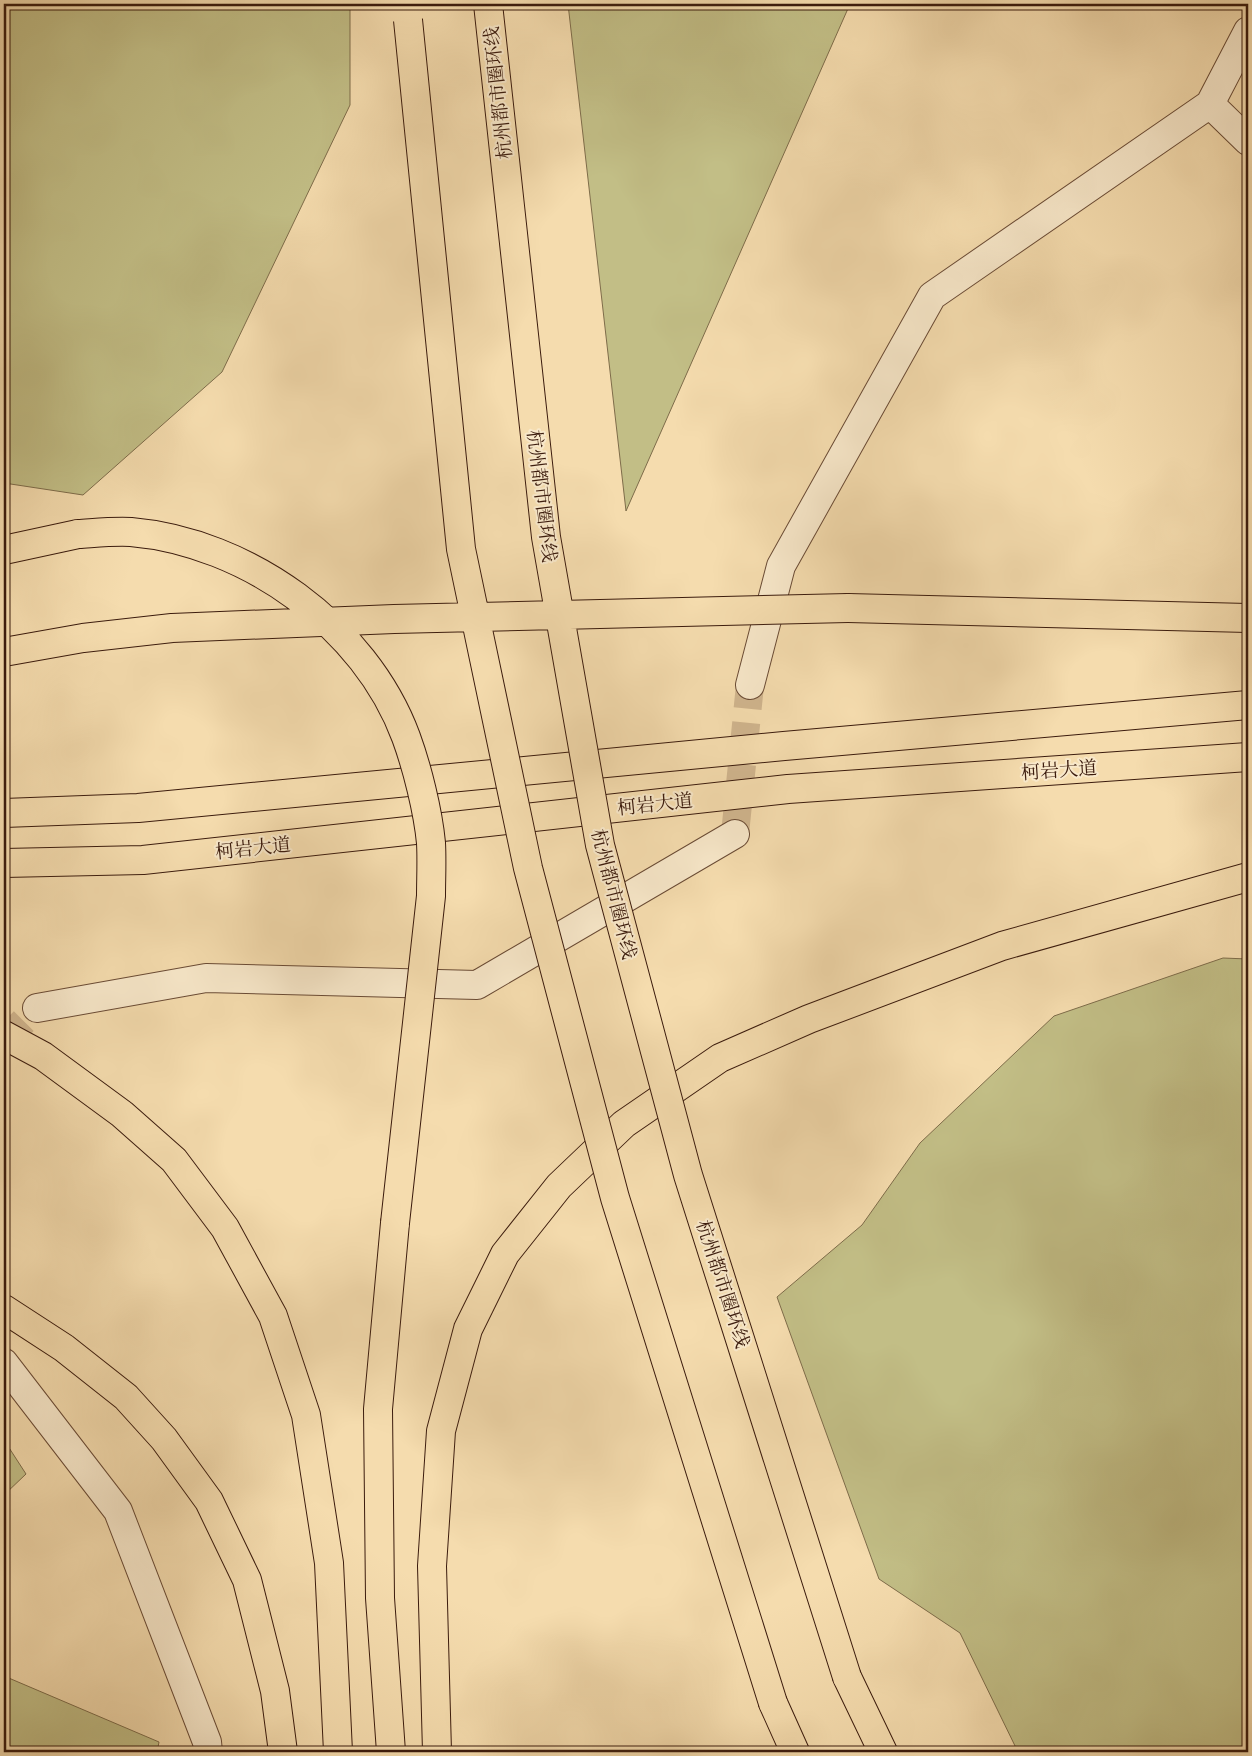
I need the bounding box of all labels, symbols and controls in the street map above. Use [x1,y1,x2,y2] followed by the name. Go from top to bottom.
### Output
[479,26,517,160] street label: 杭州都市圈环线
[521,428,563,564] street label: 杭州都市圈环线
[1020,755,1098,785] street label: 柯岩大道
[616,788,694,820] street label: 柯岩大道
[586,826,642,962] street label: 杭州都市圈环线
[214,832,292,864] street label: 柯岩大道
[691,1217,755,1351] street label: 杭州都市圈环线

